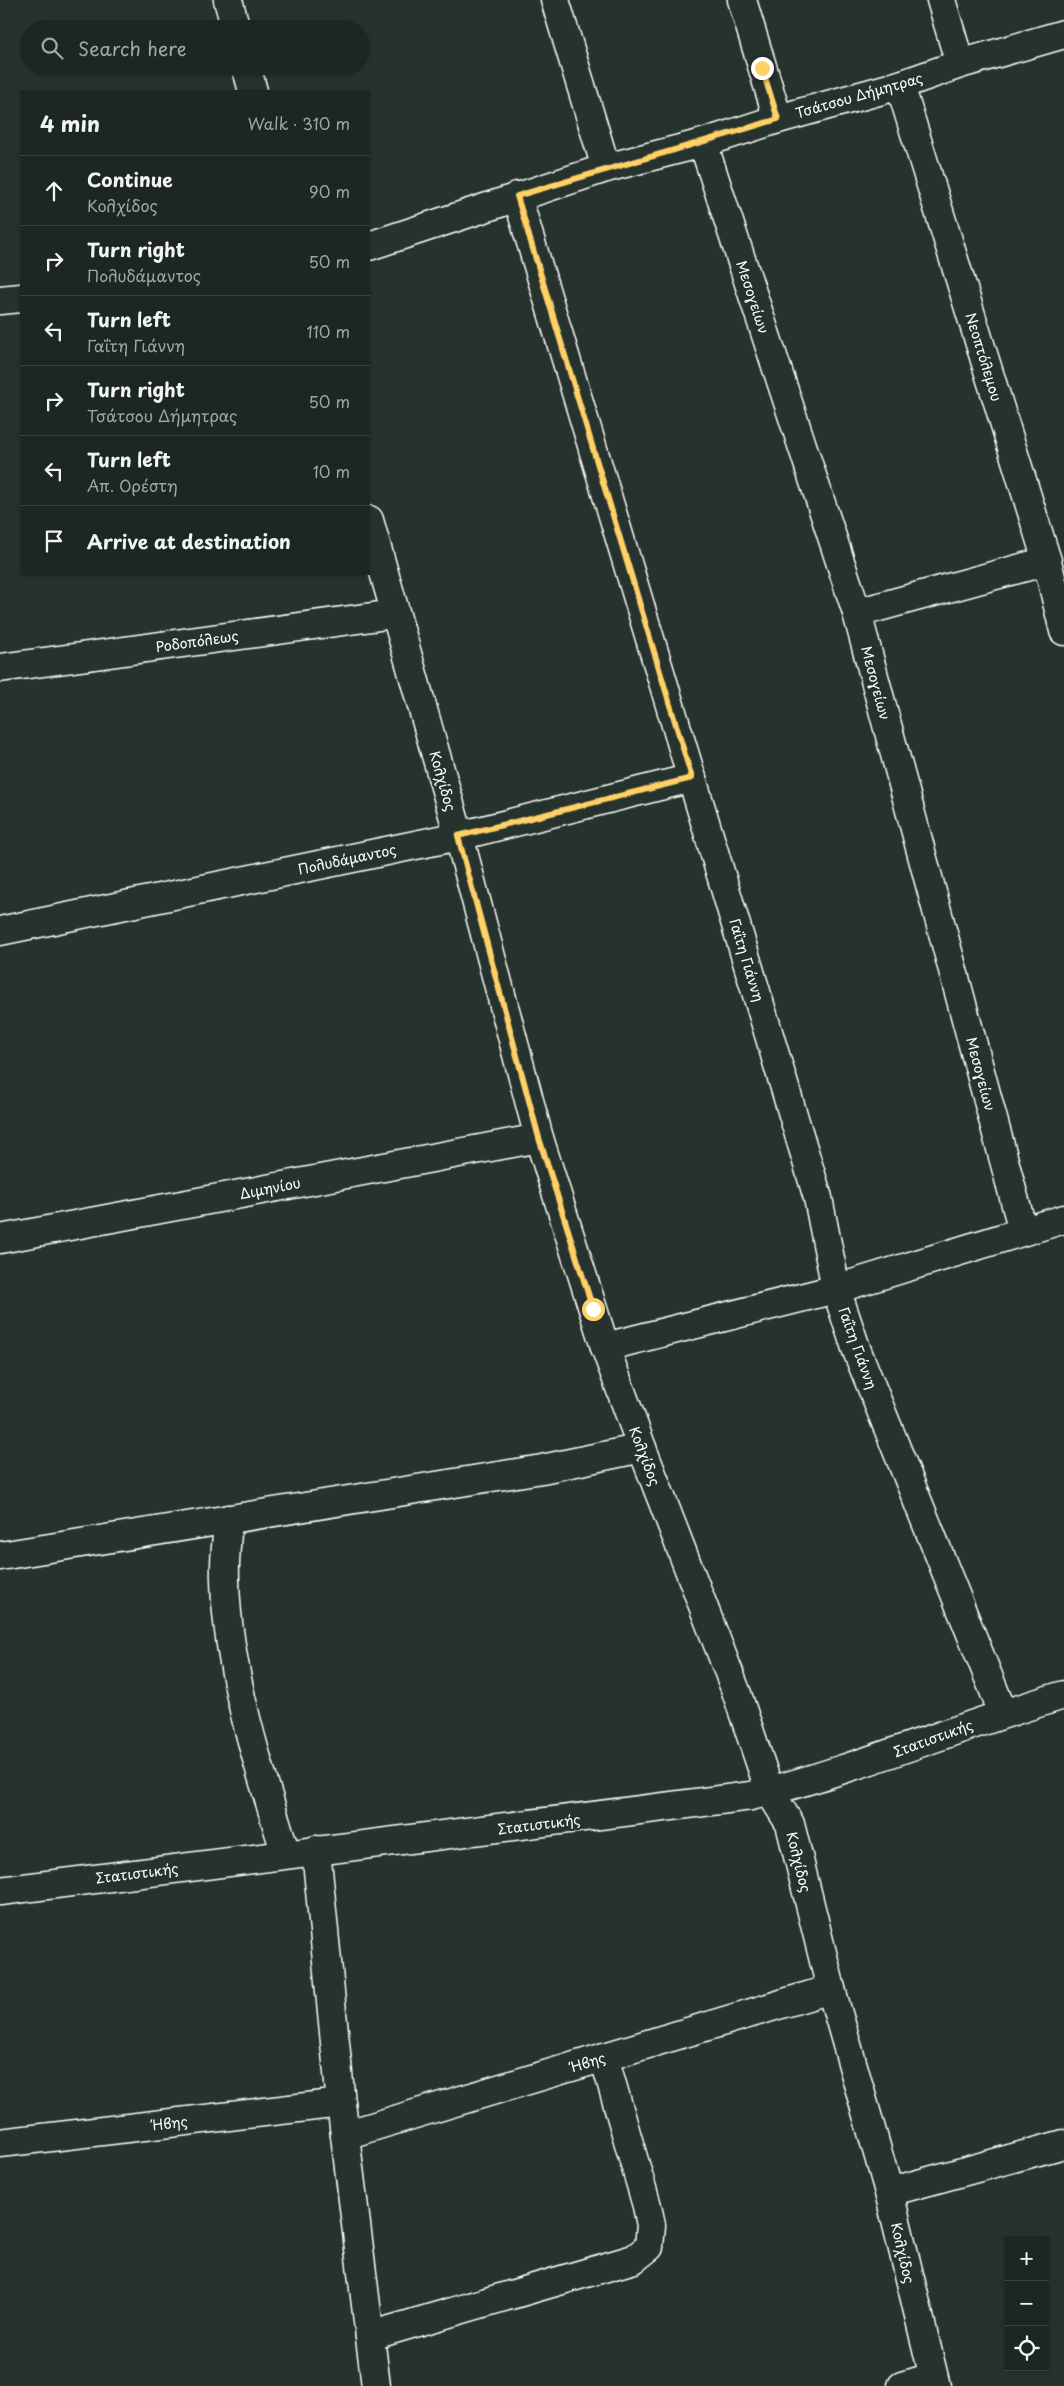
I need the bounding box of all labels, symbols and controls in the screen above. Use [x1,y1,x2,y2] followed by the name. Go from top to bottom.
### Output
[20,20,370,75] search box
[38,34,66,62] icon: search
[78,34,187,62] text: Search here
[751,57,774,80] route end
[793,67,925,123] street label: Τσάτσου Δήμητρας
[40,107,100,139] text: 4 min
[248,111,350,135] text: Walk · 310 m
[87,165,173,193] text: Continue
[40,177,68,205] icon: ahead
[309,179,350,203] text: 90 m
[87,193,158,217] text: Κολχίδος
[87,235,185,263] text: Turn right
[40,247,68,275] icon: right
[309,249,350,273] text: 50 m
[731,258,775,336] street label: Μεσογείων
[87,263,201,287] text: Πολυδάμαντος
[87,305,171,333] text: Turn left
[961,310,1007,404] street label: Νεοπτόλεμου
[40,317,68,345] icon: left
[307,319,350,343] text: 110 m
[87,333,185,357] text: Γαΐτη Γιάννη
[87,375,185,403] text: Turn right
[40,387,68,415] icon: right
[309,389,350,413] text: 50 m
[87,403,237,427] text: Τσάτσου Δήμητρας
[87,445,171,473] text: Turn left
[40,457,68,485] icon: left
[313,459,350,483] text: 10 m
[87,473,178,497] text: Απ. Ορέστη
[40,527,68,555] icon: arrive
[87,527,291,555] text: Arrive at destination
[154,625,240,657] street label: Ροδοπόλεως
[856,644,896,722] street label: Μεσογείων
[424,748,462,814] street label: Κολχίδος
[296,838,398,880] street label: Πολυδάμαντος
[724,916,770,1004] street label: Γαΐτη Γιάννη
[961,1035,1001,1113] street label: Μεσογείων
[238,1172,302,1204] street label: Διμηνίου
[582,1298,605,1321] route start
[833,1304,883,1392] street label: Γαΐτη Γιάννη
[624,1423,666,1489] street label: Κολχίδος
[890,1714,976,1762] street label: Στατιστικής
[496,1809,582,1839] street label: Στατιστικής
[781,1829,817,1895] street label: Κολχίδος
[94,1858,180,1888] street label: Στατιστικής
[566,2047,608,2078] street label: Ήβης
[149,2110,189,2136] street label: Ήβης
[886,2221,920,2285] street label: Κολχίδος
[1004,2236,1049,2371] map controls
[1004,2236,1049,2281] button: +
[1004,2281,1049,2326] button: −
[1004,2326,1049,2371] button: locate

